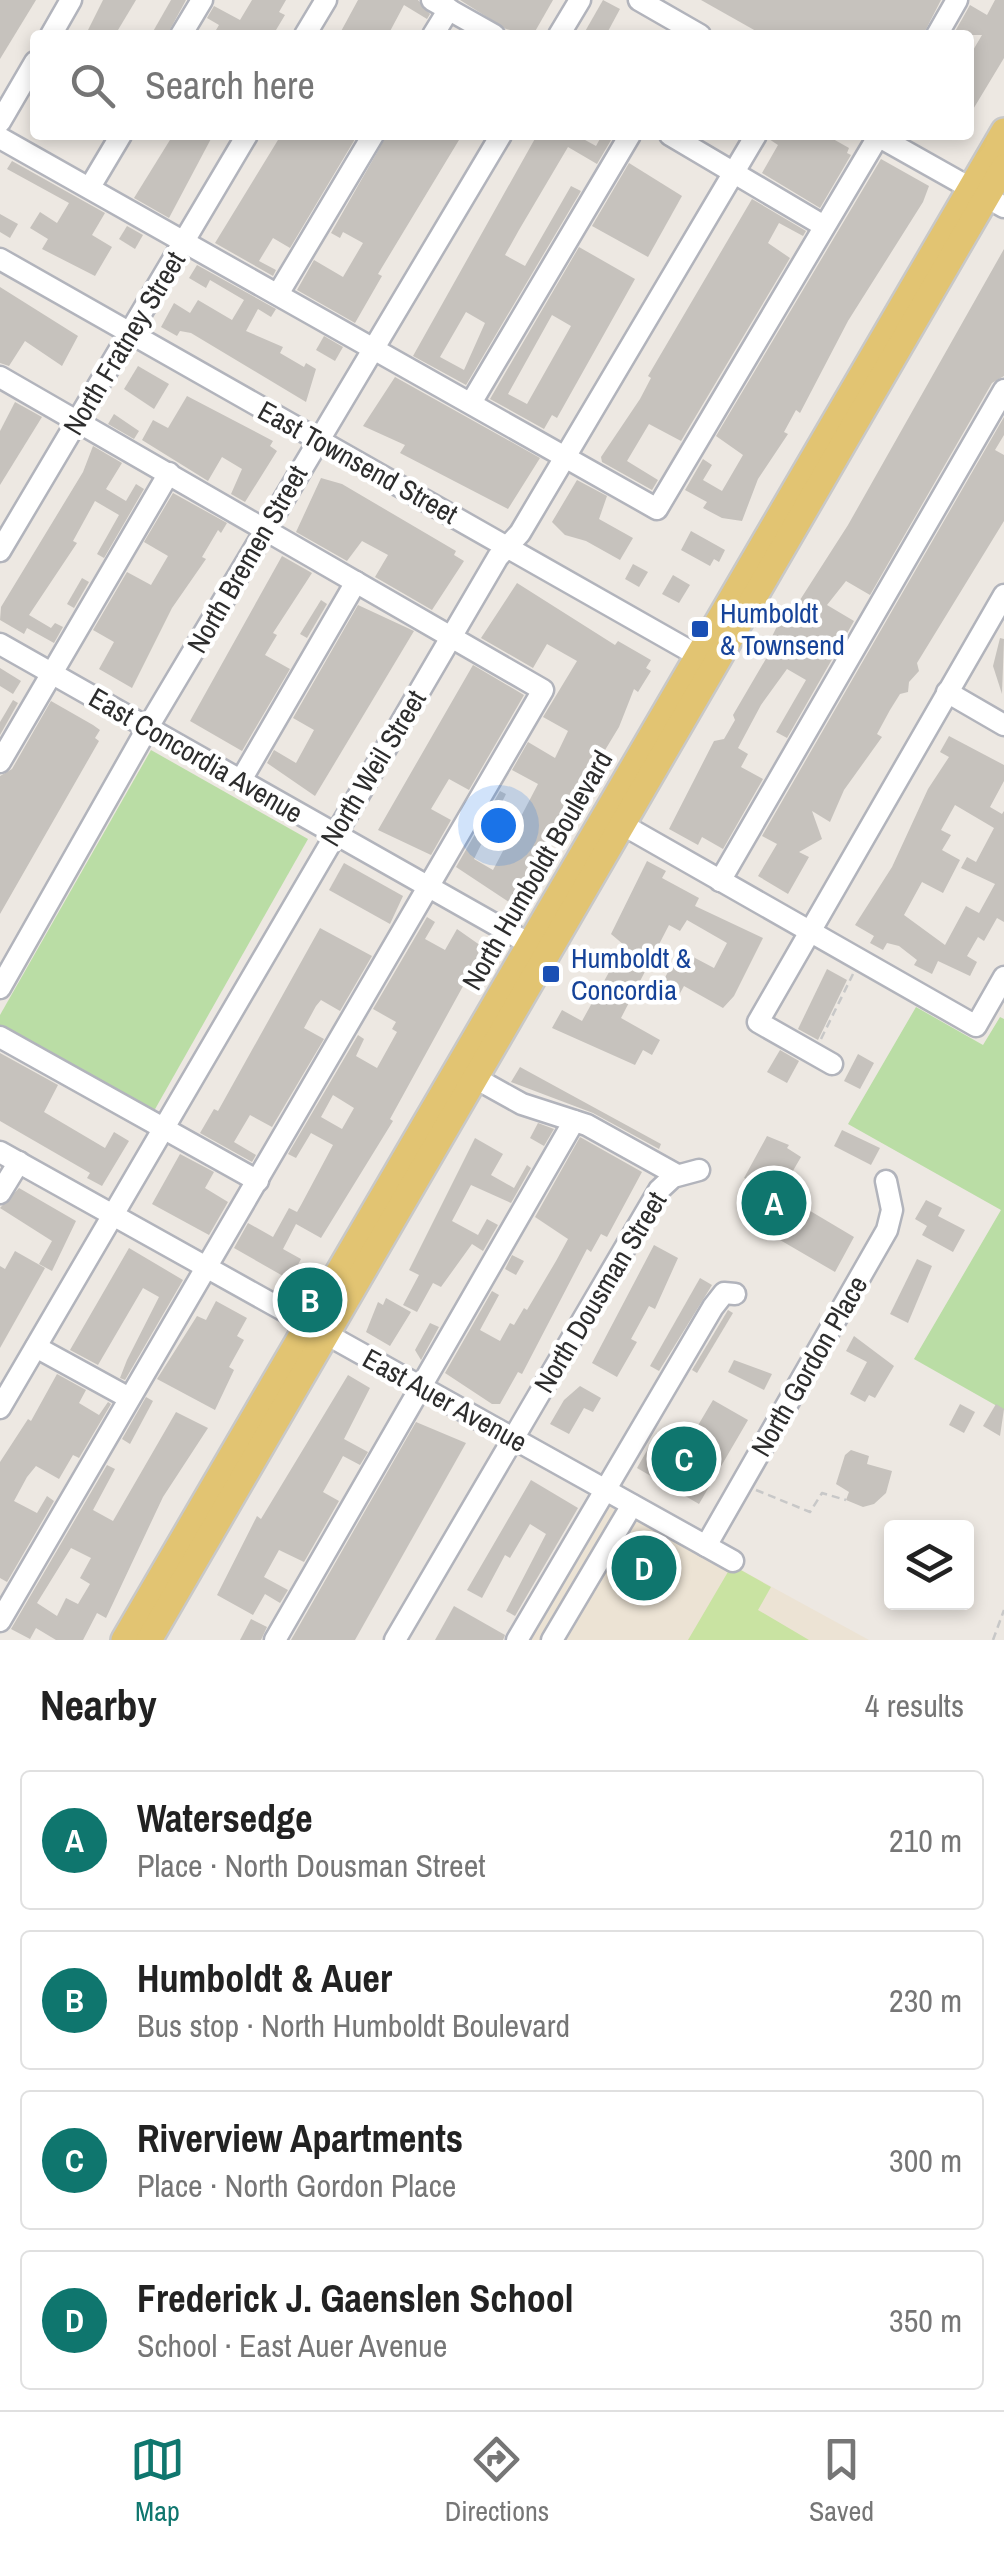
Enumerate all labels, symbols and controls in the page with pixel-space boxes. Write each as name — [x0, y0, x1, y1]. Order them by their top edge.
search box — [30, 30, 974, 140]
icon: search — [65, 58, 120, 113]
text: Search here — [145, 60, 315, 111]
street label: North Fratney Street — [54, 244, 194, 442]
street label: East Townsend Street — [251, 391, 465, 533]
street label: North Bremen Street — [178, 458, 316, 660]
place label: Humboldt & Townsend — [720, 594, 845, 664]
marker: Humboldt & Townsend — [689, 618, 711, 640]
street label: East Concordia Avenue — [82, 678, 310, 832]
street label: North Weil Street — [311, 683, 435, 853]
street label: North Humboldt Boulevard — [453, 743, 621, 997]
your location — [473, 800, 524, 851]
place label: Humboldt & Concordia — [571, 939, 692, 1009]
marker: Humboldt & Concordia — [540, 963, 562, 985]
pin: A — [742, 1166, 806, 1240]
street label: North Dousman Street — [525, 1184, 675, 1400]
pin: B — [278, 1262, 342, 1338]
street label: North Gordon Place — [742, 1269, 876, 1463]
street label: East Auer Avenue — [356, 1339, 534, 1461]
pin: C — [652, 1422, 716, 1496]
map controls — [884, 1520, 974, 1610]
button: layers — [884, 1520, 974, 1610]
pin: D — [612, 1530, 676, 1606]
text: Nearby — [40, 1677, 157, 1733]
text: 4 results — [865, 1684, 964, 1727]
text: Watersedge — [137, 1793, 313, 1844]
text: A — [65, 1819, 84, 1862]
text: 210 m — [889, 1819, 962, 1862]
text: Place · North Dousman Street — [137, 1844, 486, 1887]
text: Humboldt & Auer — [137, 1953, 392, 2004]
text: B — [65, 1979, 84, 2022]
text: 230 m — [889, 1979, 962, 2022]
text: Bus stop · North Humboldt Boulevard — [137, 2004, 570, 2047]
text: Riverview Apartments — [137, 2113, 463, 2164]
text: C — [65, 2139, 84, 2182]
text: 300 m — [889, 2139, 962, 2182]
text: Place · North Gordon Place — [137, 2164, 456, 2207]
text: Frederick J. Gaenslen School — [137, 2273, 573, 2324]
text: D — [65, 2299, 84, 2342]
text: 350 m — [889, 2299, 962, 2342]
text: School · East Auer Avenue — [137, 2324, 447, 2367]
tab: Map — [130, 2432, 185, 2530]
tab: Directions — [445, 2432, 549, 2530]
tab: Saved — [809, 2432, 874, 2530]

